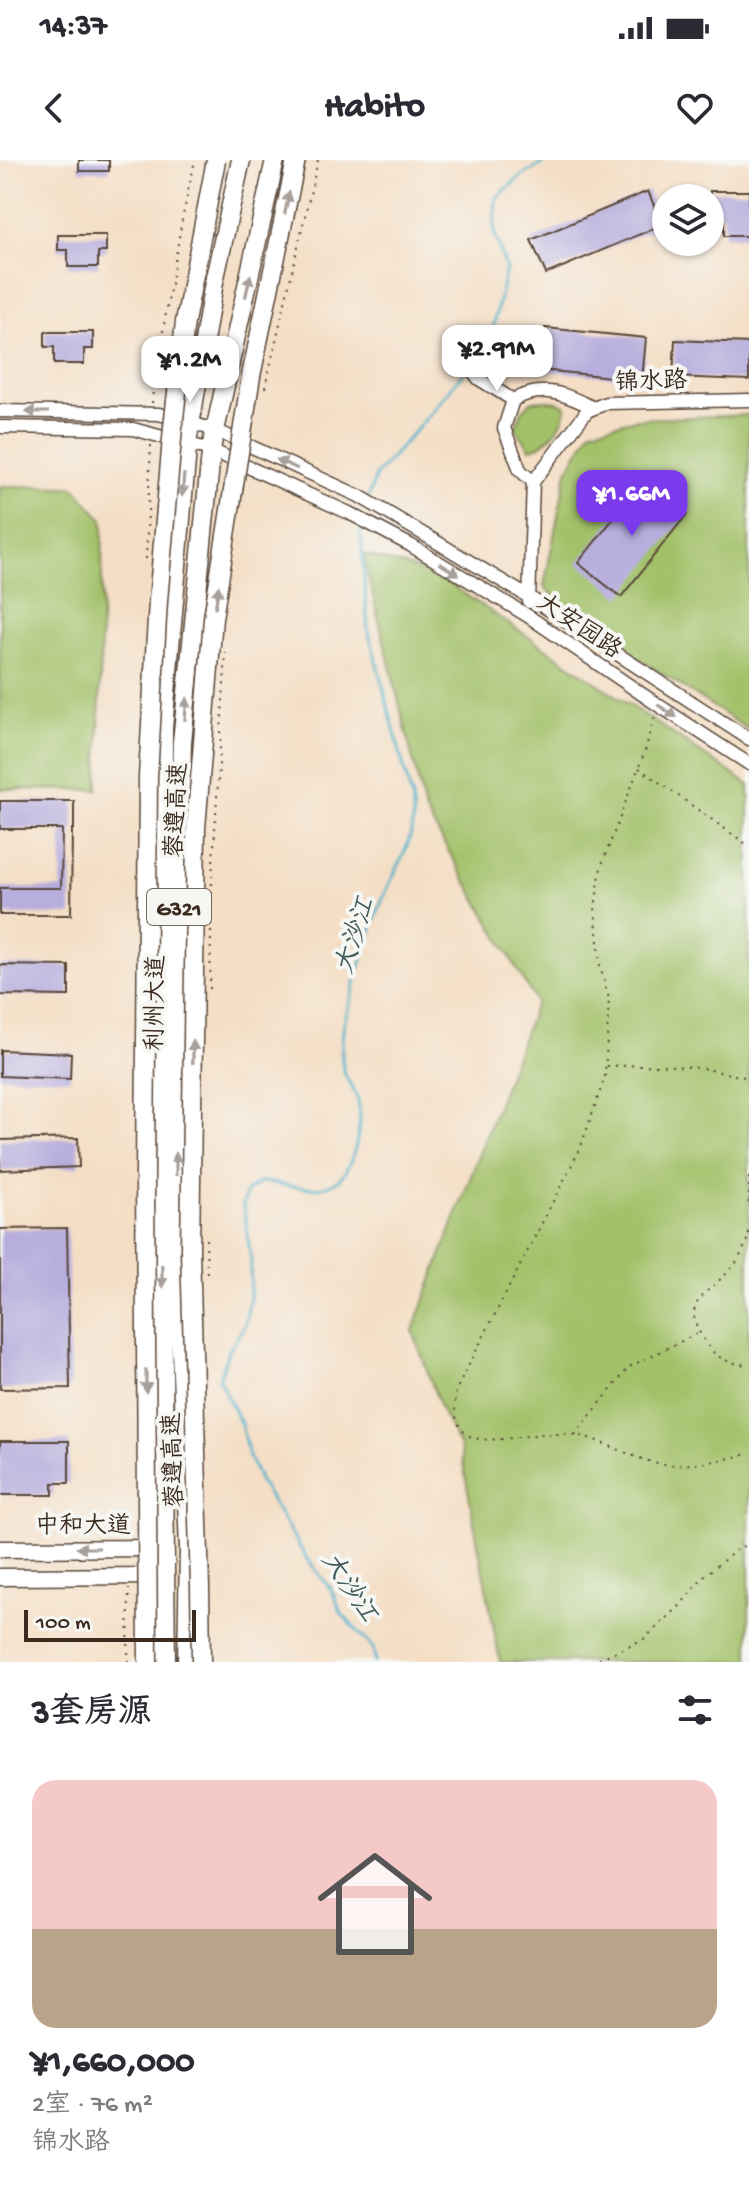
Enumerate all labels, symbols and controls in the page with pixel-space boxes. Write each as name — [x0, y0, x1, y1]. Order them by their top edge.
text: 14:37 — [40, 11, 107, 46]
icon: back — [32, 86, 76, 130]
icon: heart — [673, 86, 717, 130]
text: Habito — [324, 87, 425, 130]
map controls — [652, 184, 724, 256]
button: layers — [652, 184, 724, 256]
one-way arrow — [281, 191, 294, 216]
one-way arrow — [242, 273, 255, 298]
pin: ¥2.91M — [432, 325, 562, 393]
text: ¥2.91M — [460, 335, 534, 366]
pin: ¥1.2M — [134, 336, 246, 404]
text: ¥1.2M — [159, 346, 221, 377]
street label: 锦水路 — [615, 366, 688, 399]
one-way arrow — [24, 405, 49, 418]
one-way arrow — [276, 457, 299, 470]
pin: ¥1.66M — [567, 470, 697, 538]
one-way arrow — [176, 473, 189, 498]
text: ¥1.66M — [594, 480, 670, 511]
one-way arrow — [438, 562, 460, 576]
one-way arrow — [211, 584, 223, 609]
street label: 大安园路 — [530, 587, 627, 667]
one-way arrow — [179, 696, 192, 721]
one-way arrow — [656, 703, 678, 718]
street label: 蓉遵高速 — [161, 761, 195, 859]
road number: G321 — [147, 889, 211, 925]
water label: 大沙江 — [329, 893, 384, 978]
street label: 利州大道 — [141, 955, 173, 1051]
one-way arrow — [187, 1039, 199, 1064]
one-way arrow — [170, 1151, 182, 1176]
one-way arrow — [156, 1264, 168, 1289]
one-way arrow — [140, 1369, 152, 1394]
street label: 蓉遵高速 — [158, 1411, 192, 1508]
street label: 中和大道 — [35, 1512, 131, 1542]
one-way arrow — [75, 1542, 100, 1554]
water label: 大沙江 — [313, 1546, 384, 1630]
scale bar — [24, 1606, 196, 1642]
text: 100 m — [36, 1611, 91, 1637]
icon: filters — [673, 1688, 717, 1732]
text: 3套房源 — [32, 1695, 152, 1735]
icon: home — [303, 1832, 447, 1976]
text: ¥1,660,000 — [32, 2044, 195, 2084]
text: 2室 · 76 m² — [32, 2091, 153, 2122]
text: 锦水路 — [32, 2129, 110, 2160]

